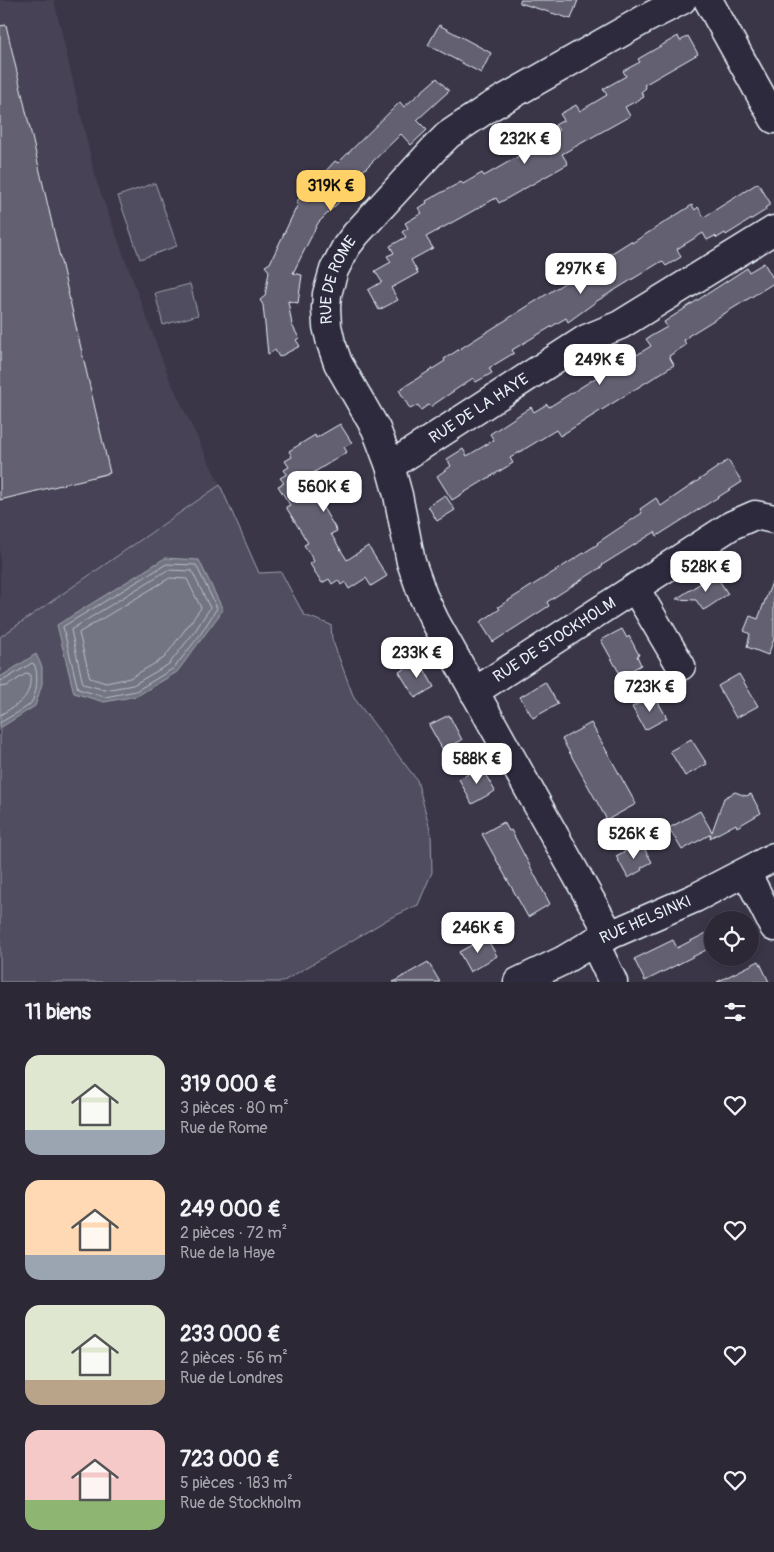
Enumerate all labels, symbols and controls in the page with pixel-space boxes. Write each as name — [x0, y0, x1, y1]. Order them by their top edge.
pin: 232K € — [484, 122, 566, 165]
text: 232K € — [500, 129, 550, 149]
pin: 319K € — [290, 170, 372, 212]
text: 319K € — [307, 176, 355, 196]
street label: RUE DE ROME — [316, 232, 361, 325]
pin: 297K € — [540, 252, 622, 295]
text: 297K € — [556, 259, 606, 279]
pin: 249K € — [559, 344, 641, 386]
text: 249K € — [575, 350, 625, 370]
street label: RUE DE LA HAYE — [425, 369, 532, 448]
pin: 560K € — [283, 470, 365, 513]
text: 560K € — [298, 477, 350, 497]
pin: 528K € — [665, 550, 747, 593]
text: 528K € — [681, 557, 731, 577]
street label: RUE DE STOCKHOLM — [489, 593, 620, 687]
pin: 233K € — [376, 636, 458, 679]
text: 233K € — [392, 643, 442, 663]
pin: 723K € — [609, 670, 691, 713]
text: 723K € — [625, 677, 675, 697]
pin: 588K € — [436, 742, 518, 785]
text: 588K € — [453, 749, 501, 769]
pin: 526K € — [593, 818, 675, 860]
text: 526K € — [609, 824, 659, 844]
street label: RUE HELSINKI — [596, 891, 694, 948]
map controls — [704, 911, 759, 966]
button: locate — [704, 911, 759, 966]
pin: 246K € — [437, 912, 519, 954]
text: 246K € — [452, 918, 504, 938]
icon: filters — [721, 998, 749, 1026]
text: 11 biens — [25, 999, 91, 1026]
text: 319 000 € — [180, 1071, 277, 1098]
icon: home — [65, 1075, 125, 1135]
icon: heart — [721, 1091, 749, 1119]
text: 3 pièces · 80 m² — [180, 1098, 289, 1118]
text: Rue de Rome — [180, 1118, 268, 1138]
text: 249 000 € — [180, 1196, 281, 1223]
icon: home — [65, 1200, 125, 1260]
icon: heart — [721, 1216, 749, 1244]
text: 2 pièces · 72 m² — [180, 1223, 287, 1243]
text: Rue de la Haye — [180, 1243, 275, 1263]
text: 233 000 € — [180, 1321, 281, 1348]
icon: home — [65, 1325, 125, 1385]
icon: heart — [721, 1341, 749, 1369]
text: 2 pièces · 56 m² — [180, 1348, 288, 1368]
text: Rue de Londres — [180, 1368, 283, 1388]
text: 723 000 € — [180, 1446, 280, 1473]
icon: home — [65, 1450, 125, 1510]
icon: heart — [721, 1466, 749, 1494]
text: 5 pièces · 183 m² — [180, 1473, 293, 1493]
text: Rue de Stockholm — [180, 1493, 301, 1513]

